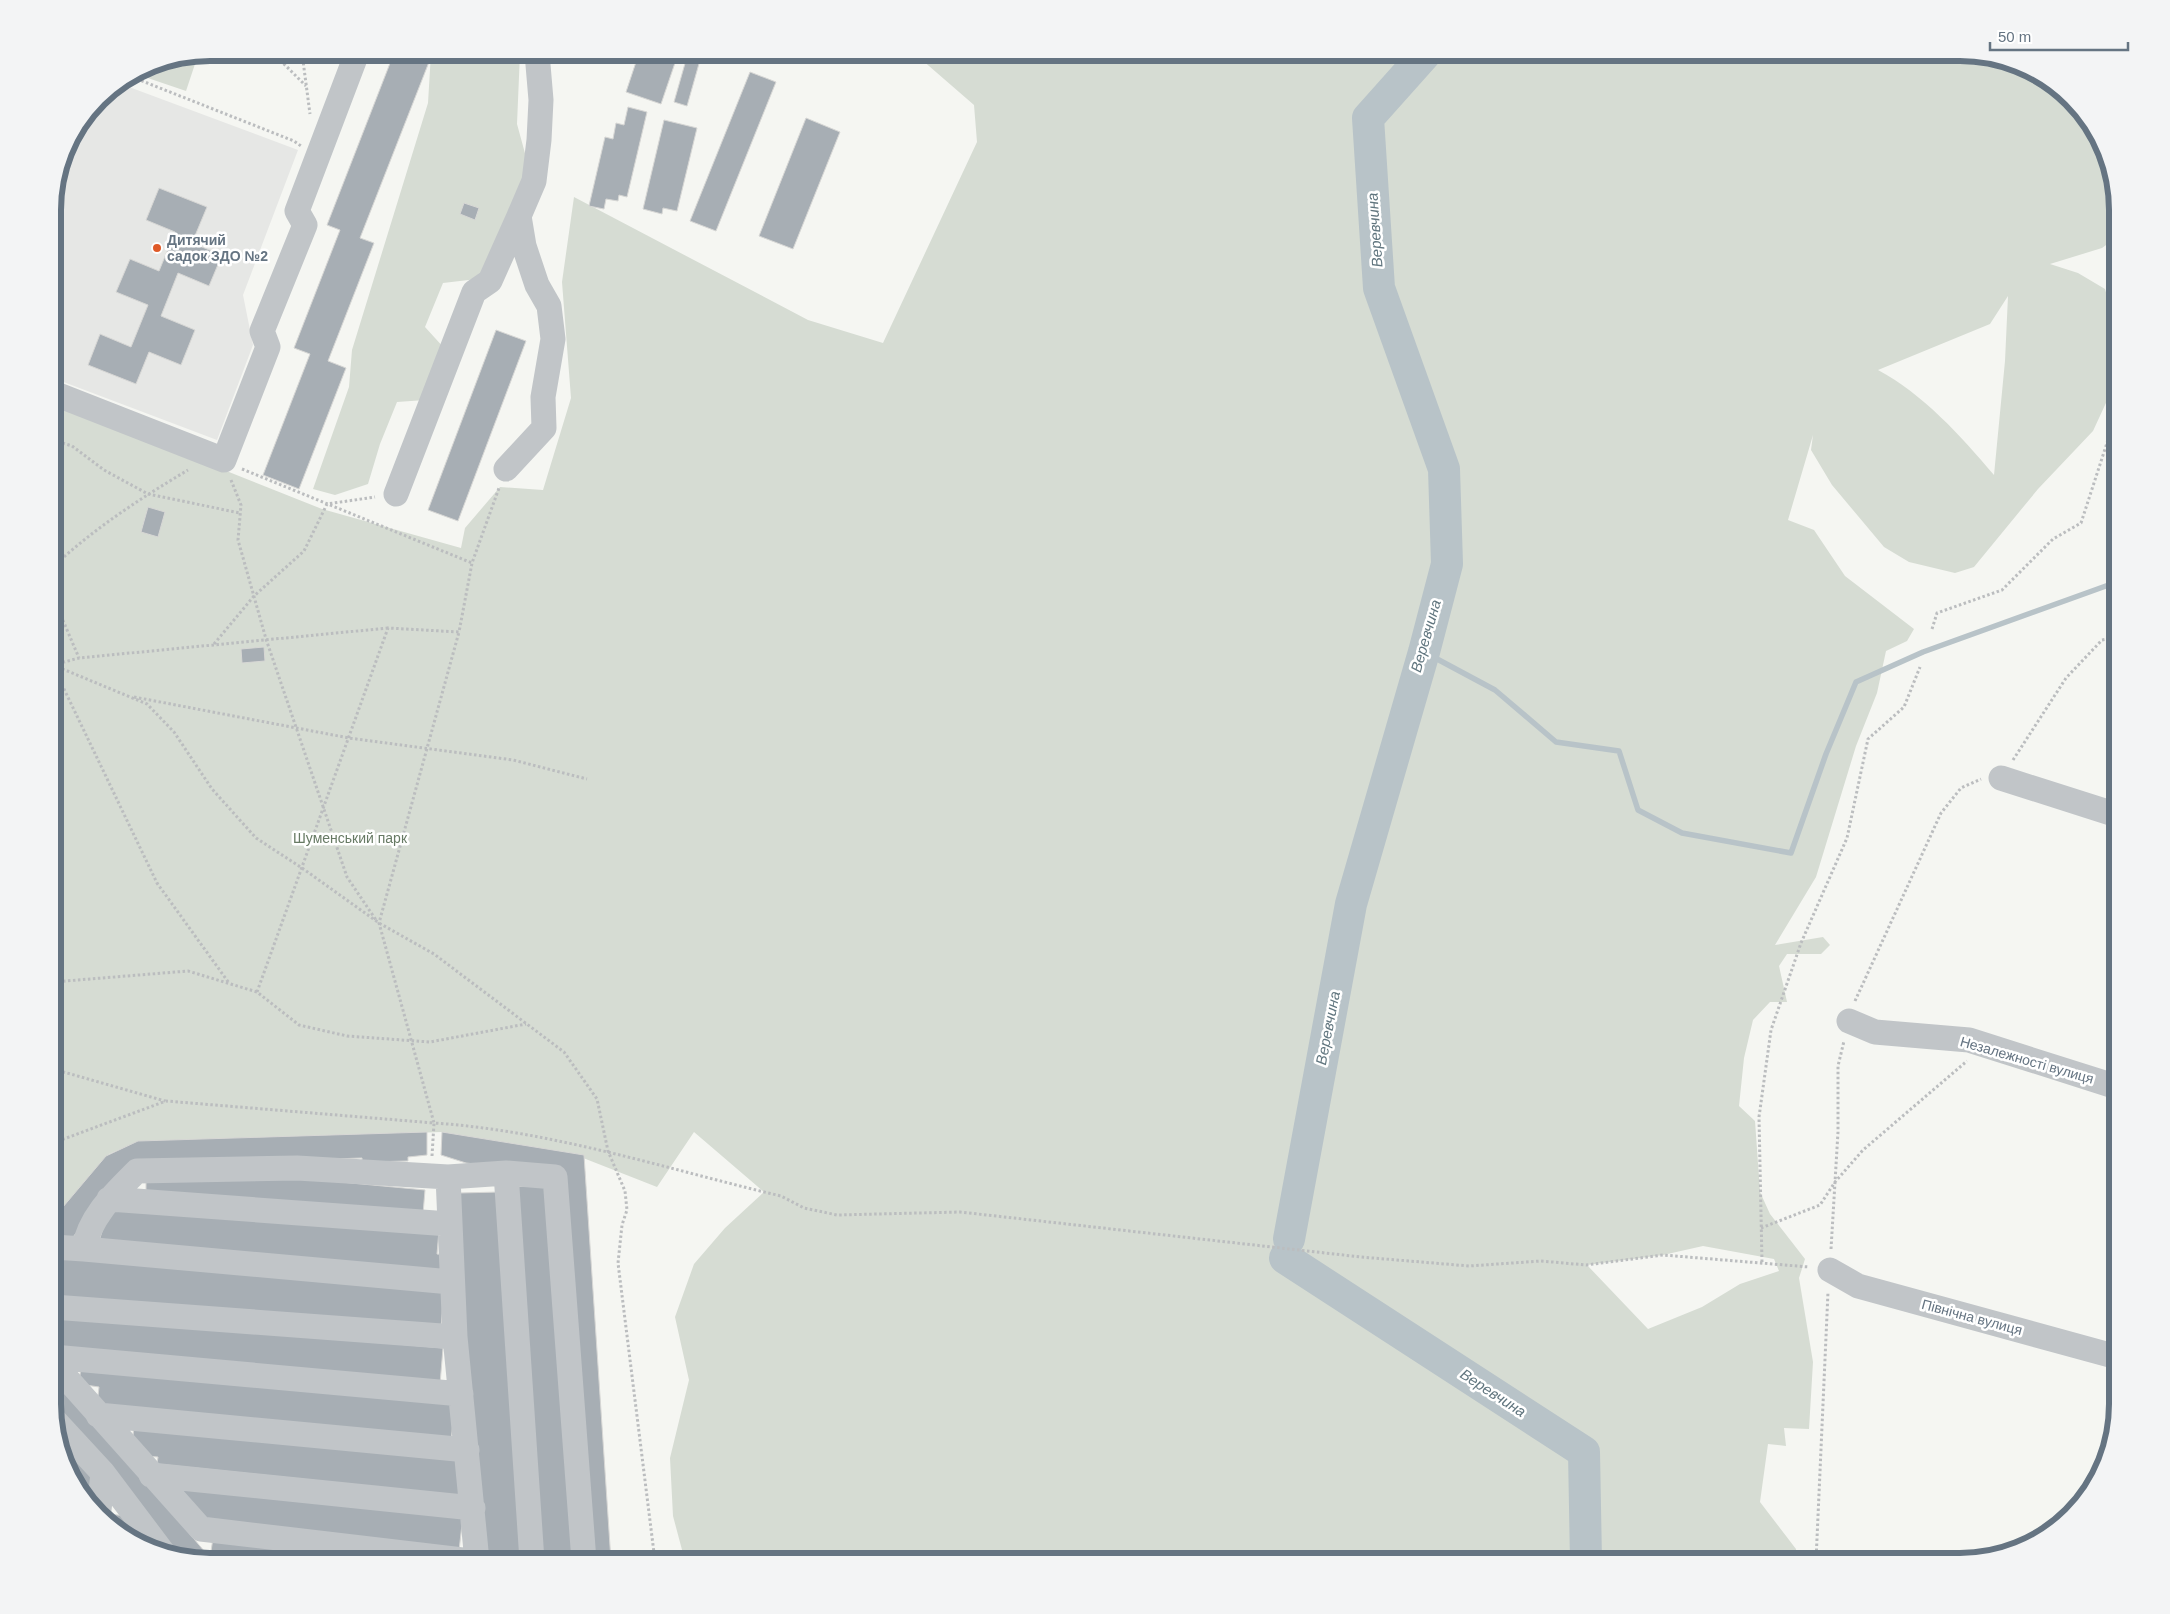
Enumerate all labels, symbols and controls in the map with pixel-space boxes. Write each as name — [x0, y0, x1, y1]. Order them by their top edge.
scale bar — [1990, 20, 2128, 52]
text: 50 m — [1998, 28, 2031, 45]
water label: Веревчина — [1363, 192, 1386, 268]
place label: Дитячий садок ЗДО №2 — [167, 232, 268, 264]
marker: Дитячий садок ЗДО №2 — [151, 242, 163, 254]
water label: Веревчина — [1407, 598, 1444, 674]
park label: Шуменський парк — [293, 830, 408, 846]
water label: Веревчина — [1312, 990, 1343, 1066]
street label: Незалежності вулиця — [1958, 1033, 2096, 1087]
street label: Північна вулиця — [1920, 1296, 2024, 1338]
water label: Веревчина — [1457, 1365, 1529, 1420]

